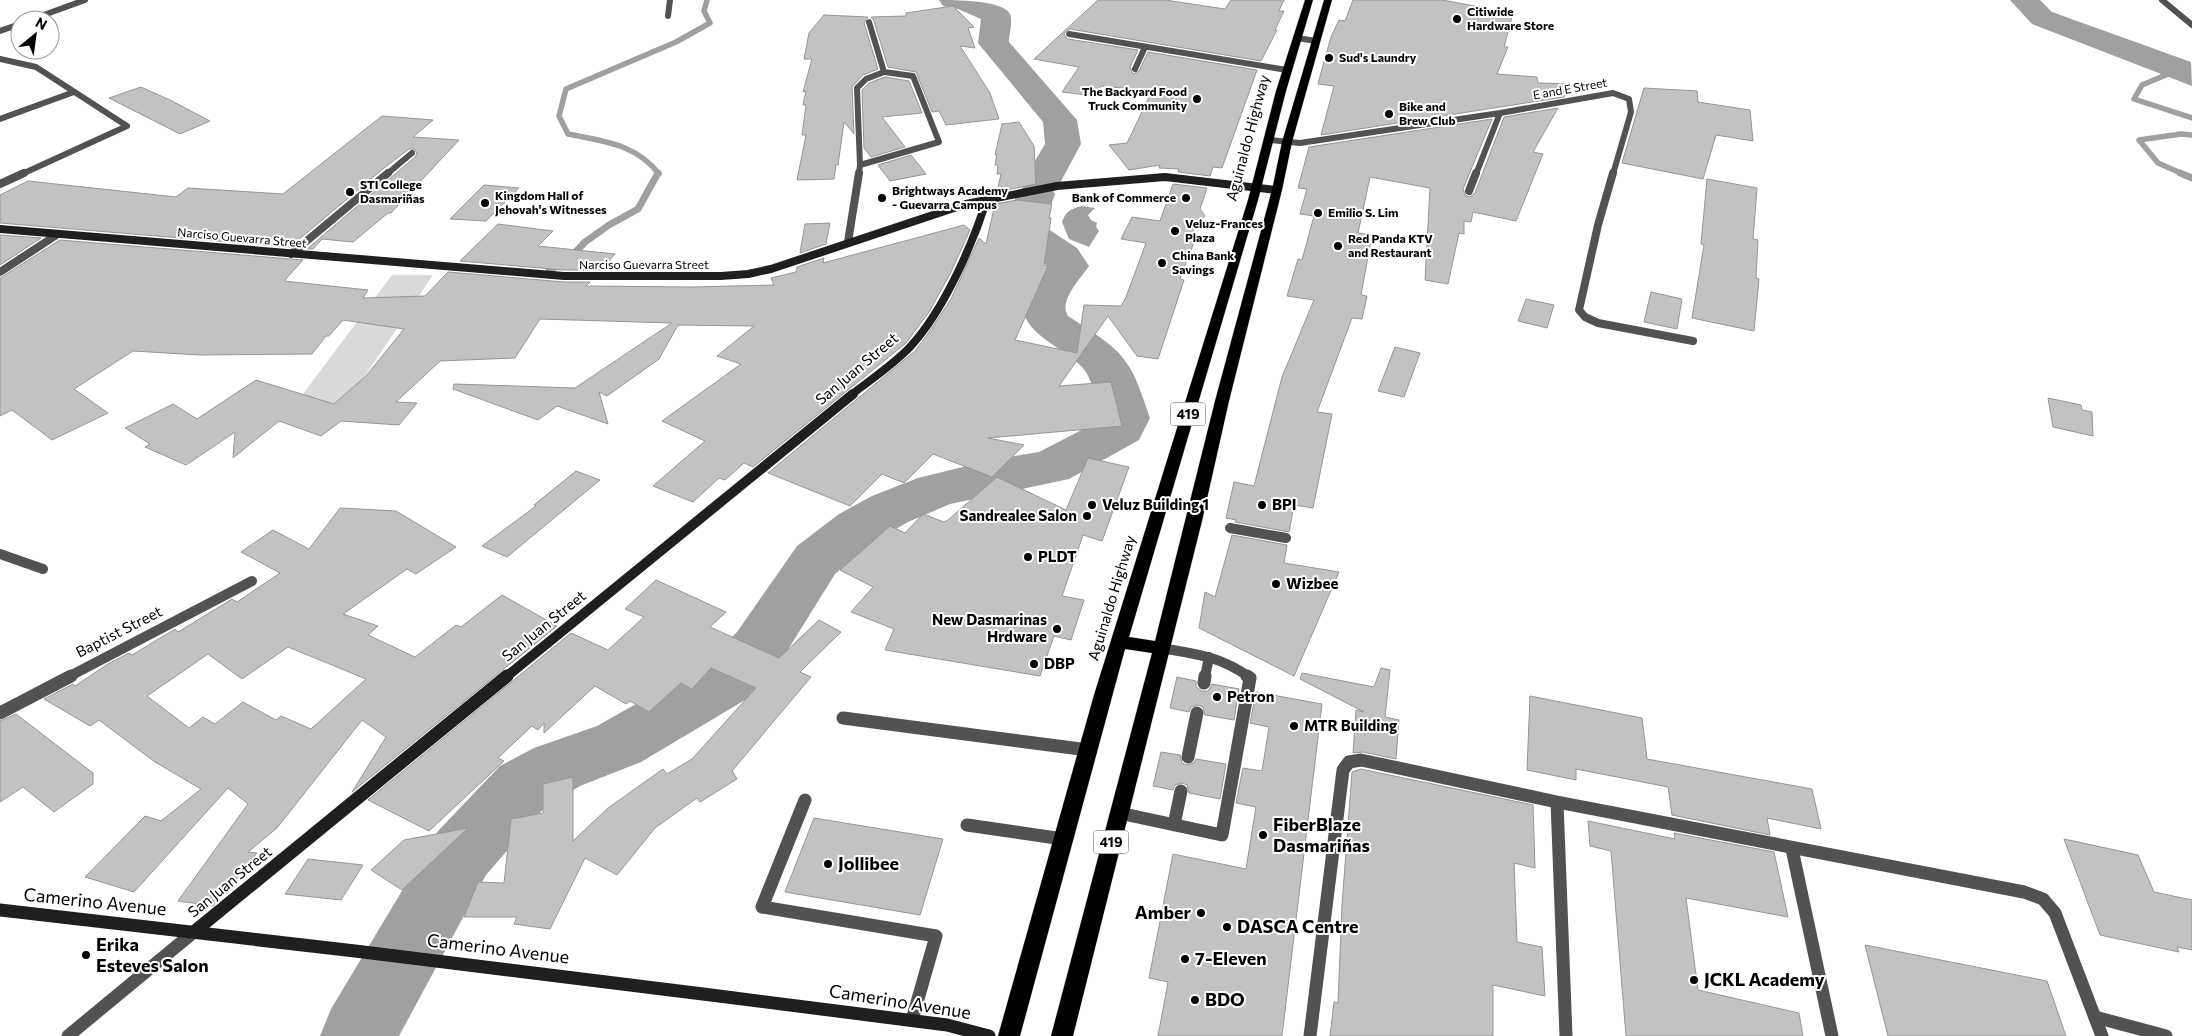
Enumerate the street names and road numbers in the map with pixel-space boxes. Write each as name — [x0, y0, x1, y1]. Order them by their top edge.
street label: Aguinaldo Highway — [1222, 72, 1273, 203]
street label: E and E Street — [1532, 75, 1608, 101]
street label: Narciso Guevarra Street — [177, 224, 307, 250]
street label: Narciso Guevarra Street — [579, 257, 709, 271]
street label: San Juan Street — [811, 328, 901, 408]
road number: 419 — [1170, 402, 1206, 426]
street label: Aguinaldo Highway — [1083, 533, 1139, 663]
street label: San Juan Street — [498, 586, 589, 664]
street label: Baptist Street — [72, 602, 165, 661]
road number: 419 — [1094, 830, 1128, 854]
street label: San Juan Street — [184, 842, 275, 920]
street label: Camerino Avenue — [23, 883, 168, 919]
street label: Camerino Avenue — [426, 928, 571, 968]
street label: Camerino Avenue — [828, 979, 973, 1023]

